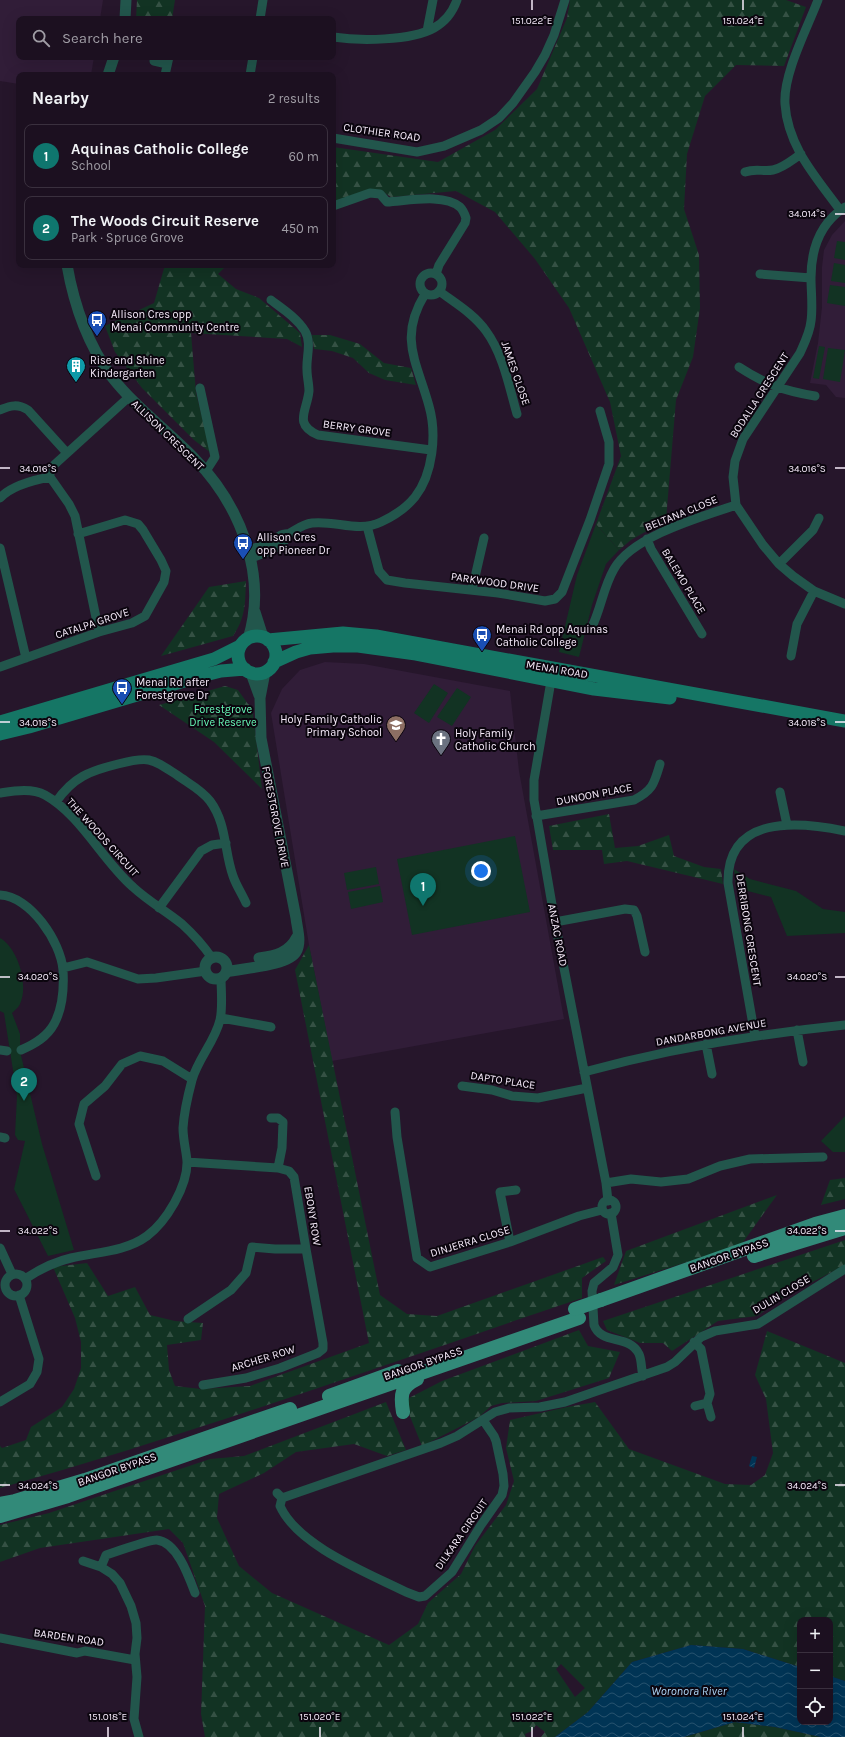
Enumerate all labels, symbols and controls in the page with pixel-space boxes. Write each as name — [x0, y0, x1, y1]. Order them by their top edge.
text: 151.022°E — [512, 15, 552, 27]
text: 151.024°E — [723, 15, 763, 27]
search box — [16, 16, 336, 60]
icon: search — [30, 27, 52, 49]
text: Search here — [62, 29, 143, 47]
text: Nearby — [32, 88, 89, 108]
text: 2 results — [268, 91, 320, 106]
street label: CLOTHIER ROAD — [342, 121, 421, 144]
text: Aquinas Catholic College — [71, 140, 249, 158]
text: 1 — [44, 149, 48, 164]
text: 60 m — [289, 149, 319, 164]
text: School — [71, 158, 111, 173]
text: 34.014°S — [788, 208, 826, 220]
text: The Woods Circuit Reserve — [71, 212, 259, 230]
text: 2 — [42, 221, 50, 236]
text: 450 m — [281, 221, 319, 236]
text: Park · Spruce Grove — [71, 230, 184, 245]
place label: Allison Cres opp Menai Community Centre — [111, 308, 239, 334]
bus stop icon: Allison Cres opp Menai Community Centre — [86, 309, 108, 337]
street label: JAMES CLOSE — [498, 339, 533, 407]
street label: BODALLA CRESCENT — [727, 350, 792, 440]
place label: Rise and Shine Kindergarten — [90, 354, 165, 380]
building icon: Rise and Shine Kindergarten — [65, 355, 87, 383]
street label: ALLISON CRESCENT — [129, 397, 207, 474]
street label: BERRY GROVE — [322, 417, 392, 440]
text: 34.016°S — [19, 463, 57, 475]
text: 34.016°S — [788, 463, 826, 475]
street label: BELTANA CLOSE — [643, 493, 719, 534]
place label: Allison Cres opp Pioneer Dr — [257, 531, 330, 557]
bus stop icon: Allison Cres opp Pioneer Dr — [232, 532, 254, 560]
street label: BALEMO PLACE — [659, 546, 708, 616]
street label: PARKWOOD DRIVE — [450, 570, 540, 595]
street label: CATALPA GROVE — [54, 605, 131, 642]
place label: Menai Rd opp Aquinas Catholic College — [496, 623, 608, 649]
bus stop icon: Menai Rd opp Aquinas Catholic College — [471, 624, 493, 652]
street label: MENAI ROAD — [525, 658, 589, 681]
place label: Menai Rd after Forestgrove Dr — [136, 676, 209, 702]
bus stop icon: Menai Rd after Forestgrove Dr — [111, 677, 133, 705]
park label: Forestgrove Drive Reserve — [189, 703, 257, 729]
place label: Holy Family Catholic Primary School — [280, 713, 382, 739]
school or university icon: Holy Family Catholic Primary School — [385, 714, 407, 742]
text: 34.018°S — [19, 717, 57, 729]
text: 34.018°S — [788, 717, 826, 729]
place label: Holy Family Catholic Church — [455, 727, 536, 753]
church icon: Holy Family Catholic Church — [430, 728, 452, 756]
street label: FORESTGROVE DRIVE — [259, 765, 292, 869]
street label: DUNOON PLACE — [555, 781, 633, 808]
street label: THE WOODS CIRCUIT — [64, 795, 142, 880]
your location — [471, 861, 491, 881]
pin: 1 — [410, 873, 436, 906]
street label: DERRIBONG CRESCENT — [733, 873, 764, 988]
street label: ANZAC ROAD — [545, 903, 570, 967]
text: 34.020°S — [18, 971, 58, 983]
text: 34.020°S — [787, 971, 827, 983]
street label: DANDARBONG AVENUE — [655, 1016, 767, 1049]
pin: 2 — [11, 1068, 37, 1101]
street label: DAPTO PLACE — [470, 1069, 536, 1092]
street label: EBONY ROW — [301, 1185, 324, 1247]
street label: DINJERRA CLOSE — [429, 1223, 512, 1260]
text: 34.022°S — [18, 1225, 58, 1237]
text: 34.022°S — [787, 1225, 827, 1237]
street label: BANGOR BYPASS — [688, 1236, 770, 1275]
street label: DULIN CLOSE — [750, 1272, 812, 1317]
street label: ARCHER ROW — [230, 1343, 297, 1374]
street label: BANGOR BYPASS — [382, 1344, 464, 1383]
street label: BANGOR BYPASS — [76, 1450, 158, 1489]
text: 34.024°S — [18, 1480, 58, 1492]
text: 34.024°S — [787, 1480, 827, 1492]
street label: DILKARA CIRCUIT — [432, 1496, 491, 1572]
map controls — [797, 1617, 833, 1725]
button: + — [797, 1617, 833, 1653]
street label: BARDEN ROAD — [33, 1626, 105, 1649]
button: − — [797, 1653, 833, 1689]
water label: Woronora River — [651, 1684, 728, 1698]
button: locate — [797, 1689, 833, 1725]
text: 151.018°E — [89, 1711, 127, 1723]
text: 151.020°E — [300, 1711, 340, 1723]
text: 151.022°E — [512, 1711, 552, 1723]
text: 151.024°E — [723, 1711, 763, 1723]

